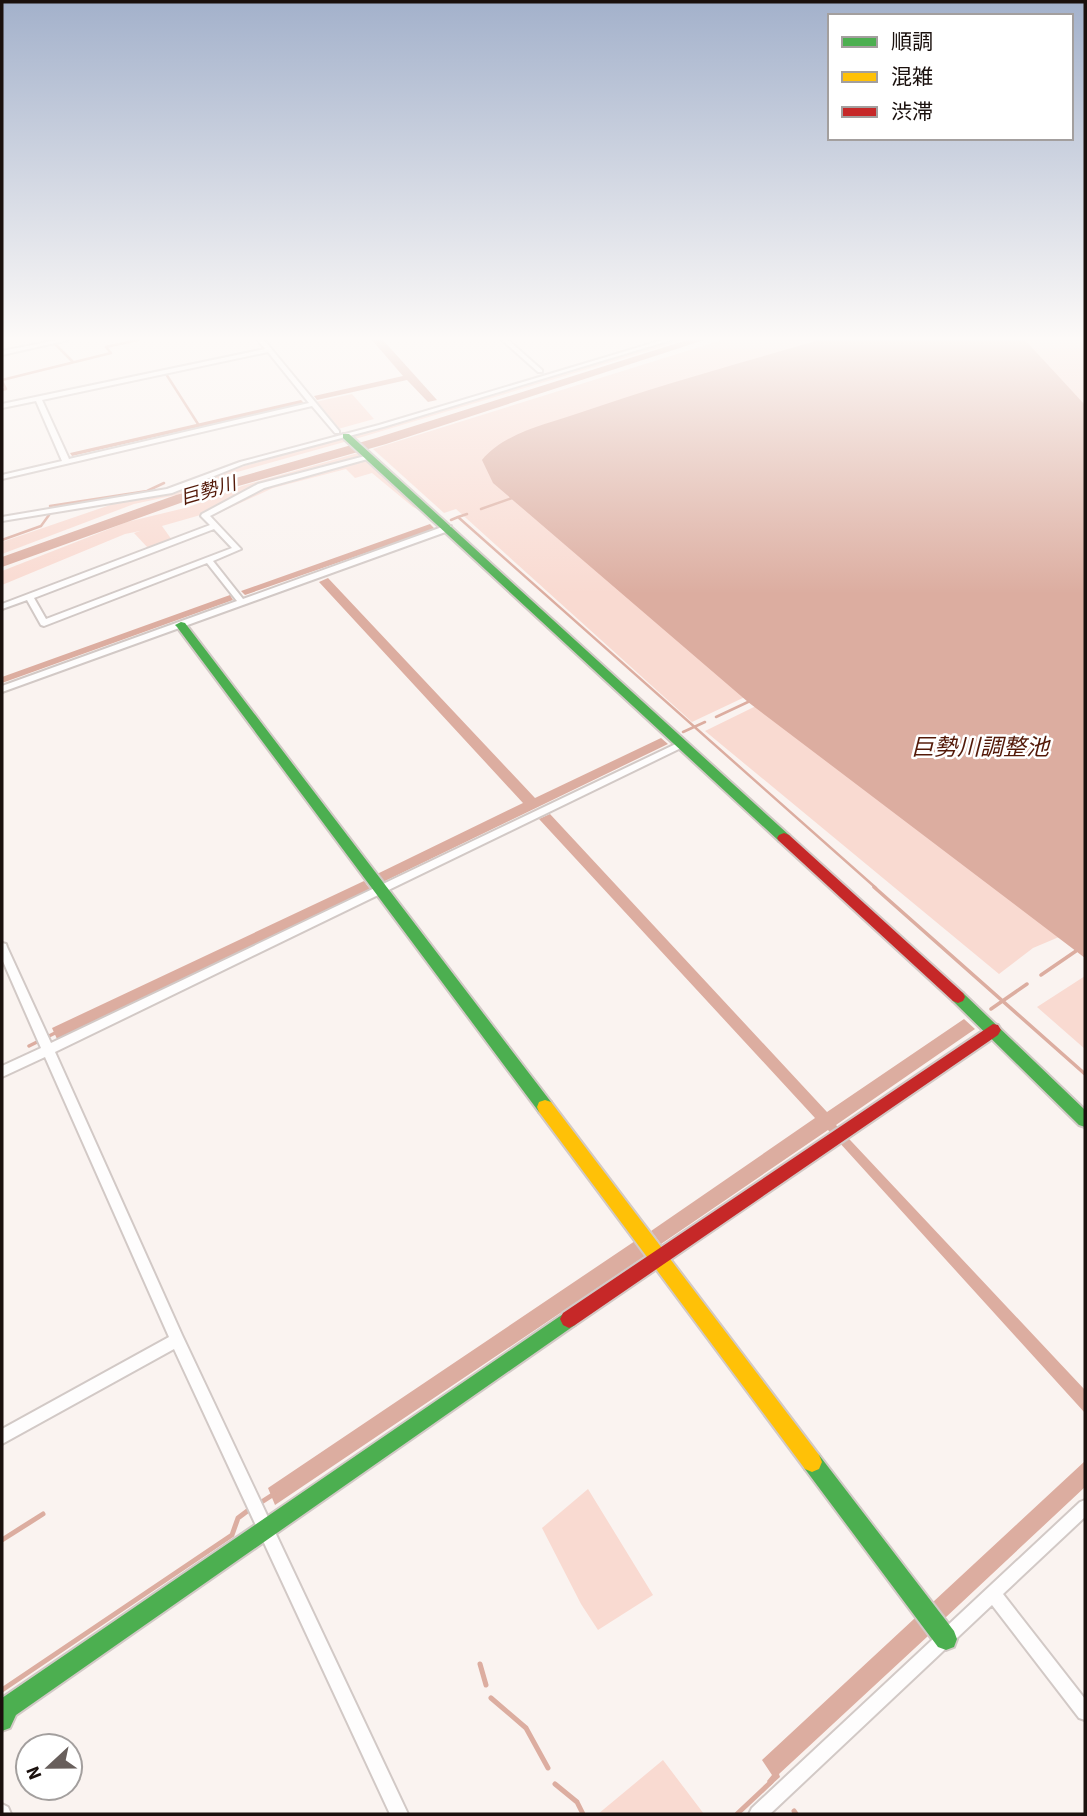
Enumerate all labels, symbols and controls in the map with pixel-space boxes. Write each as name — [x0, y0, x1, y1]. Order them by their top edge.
legend — [828, 14, 1073, 140]
text: 順調 — [891, 27, 933, 57]
text: 混雑 — [891, 62, 933, 92]
text: 渋滞 — [891, 97, 933, 127]
water label: 巨勢川 — [177, 470, 241, 512]
water label: 巨勢川調整池 — [911, 731, 1051, 764]
north arrow — [14, 1732, 84, 1802]
text: N — [20, 1762, 50, 1784]

